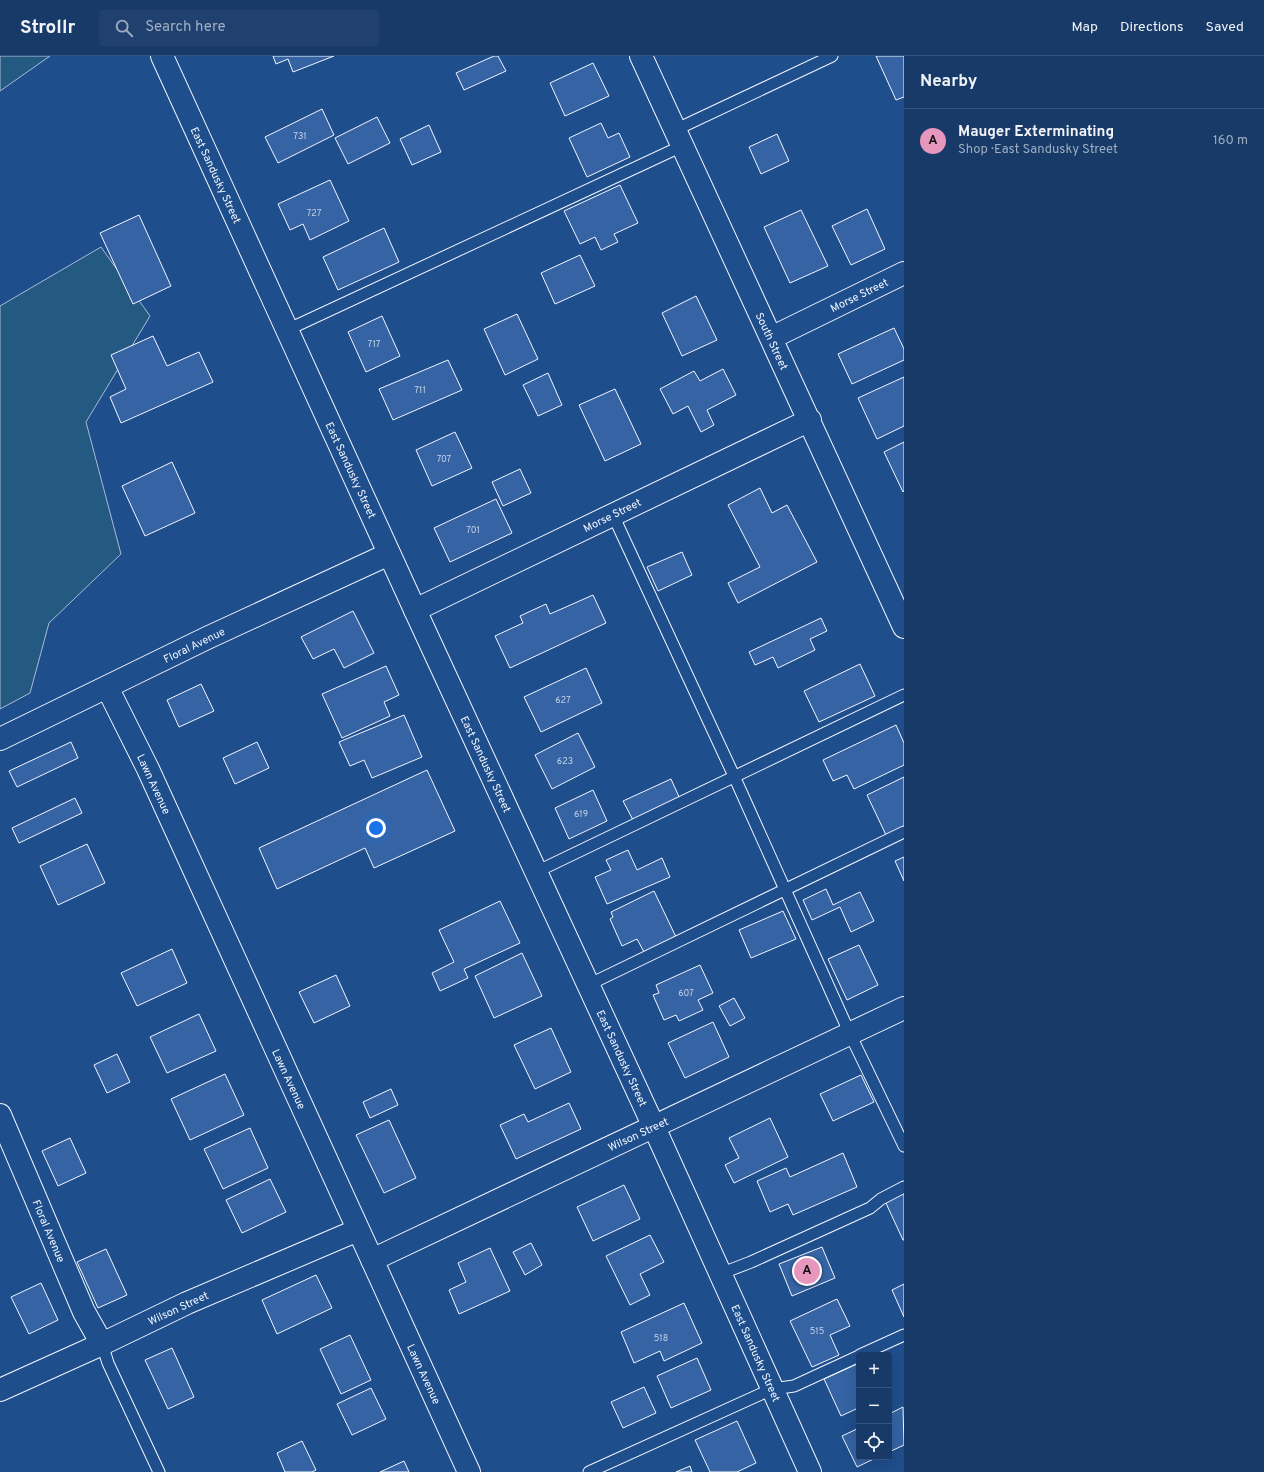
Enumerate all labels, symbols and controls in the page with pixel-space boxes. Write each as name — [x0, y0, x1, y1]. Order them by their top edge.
search box — [99, 10, 379, 46]
text: Strollr — [20, 16, 75, 40]
icon: search — [113, 17, 135, 39]
text: Search here — [145, 18, 225, 37]
text: Map — [1072, 19, 1098, 36]
text: Directions — [1120, 19, 1184, 36]
text: Saved — [1206, 19, 1244, 36]
text: Nearby — [920, 71, 977, 93]
text: Mauger Exterminating — [958, 123, 1114, 142]
street label: East Sandusky Street — [187, 125, 244, 226]
house number: 731 — [293, 131, 307, 142]
text: A — [928, 133, 938, 149]
text: 160 m — [1213, 133, 1248, 149]
text: Shop · East Sandusky Street — [958, 142, 1118, 158]
house number: 727 — [307, 208, 322, 219]
street label: Morse Street — [828, 276, 891, 316]
street label: South Street — [752, 310, 790, 372]
house number: 717 — [368, 339, 381, 350]
house number: 711 — [414, 385, 426, 396]
street label: East Sandusky Street — [322, 420, 379, 521]
house number: 707 — [437, 454, 452, 465]
street label: Morse Street — [581, 496, 644, 536]
house number: 701 — [466, 525, 480, 536]
street label: Floral Avenue — [161, 625, 228, 667]
house number: 627 — [555, 695, 571, 706]
street label: East Sandusky Street — [457, 714, 514, 815]
street label: Lawn Avenue — [133, 752, 173, 817]
house number: 623 — [557, 756, 573, 767]
house number: 619 — [574, 809, 588, 820]
your location — [366, 818, 386, 838]
house number: 607 — [678, 988, 694, 999]
street label: East Sandusky Street — [593, 1008, 650, 1109]
street label: Lawn Avenue — [268, 1047, 308, 1112]
street label: Wilson Street — [606, 1115, 671, 1155]
street label: Floral Avenue — [29, 1198, 68, 1265]
pin: A — [794, 1256, 820, 1286]
street label: Wilson Street — [146, 1289, 211, 1329]
street label: East Sandusky Street — [727, 1303, 783, 1404]
house number: 515 — [810, 1326, 824, 1337]
house number: 518 — [654, 1333, 668, 1344]
street label: Lawn Avenue — [403, 1342, 443, 1407]
map controls — [856, 1352, 892, 1460]
button: + — [856, 1352, 892, 1388]
button: − — [856, 1388, 892, 1424]
button: locate — [856, 1424, 892, 1460]

